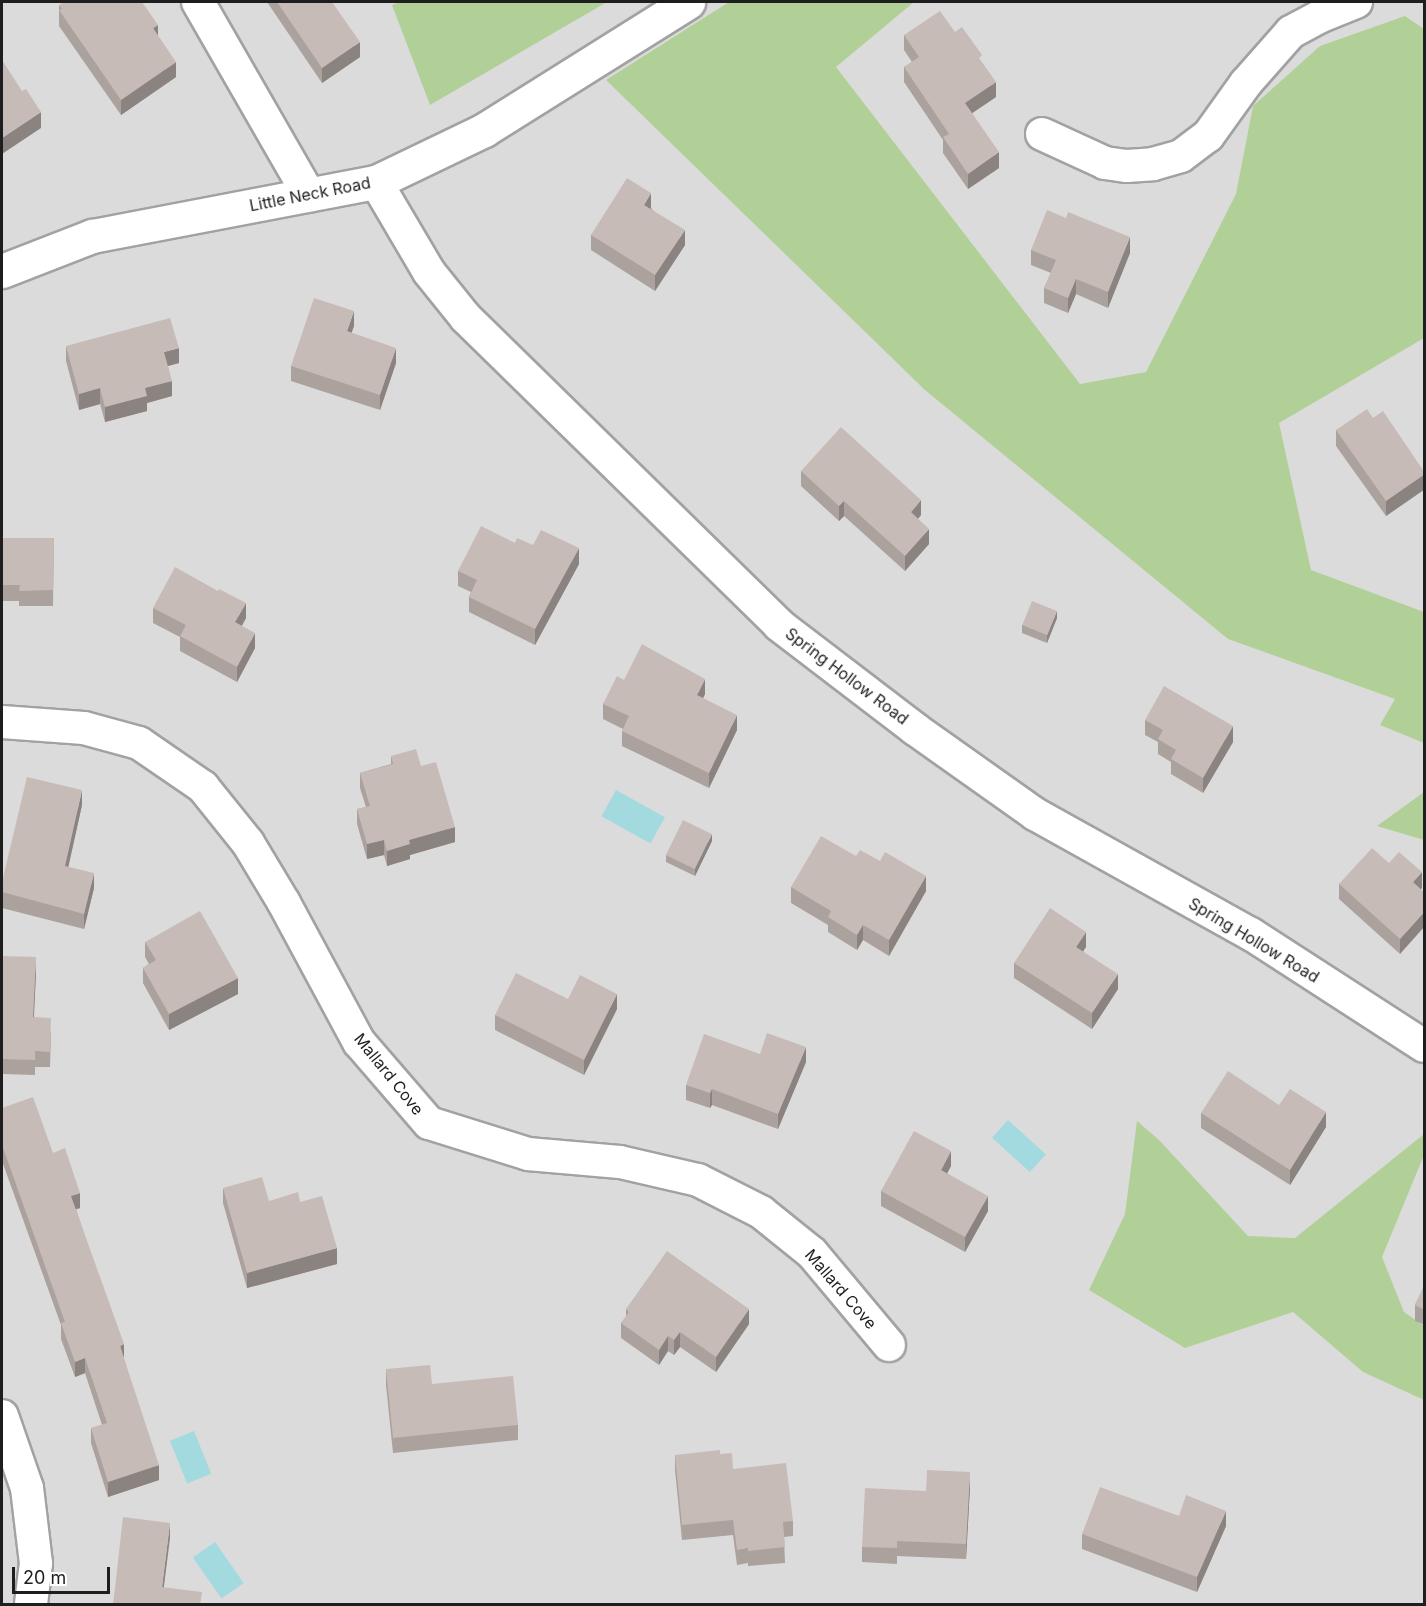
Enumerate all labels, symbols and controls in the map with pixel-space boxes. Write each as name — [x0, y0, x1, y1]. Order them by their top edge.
street label: Little Neck Road — [248, 173, 372, 215]
street label: Spring Hollow Road — [782, 624, 912, 728]
street label: Spring Hollow Road — [1185, 893, 1323, 987]
street label: Mallard Cove — [350, 1029, 428, 1119]
street label: Mallard Cove — [801, 1245, 881, 1333]
scale bar — [15, 1555, 112, 1593]
text: 20 m — [23, 1567, 66, 1588]

